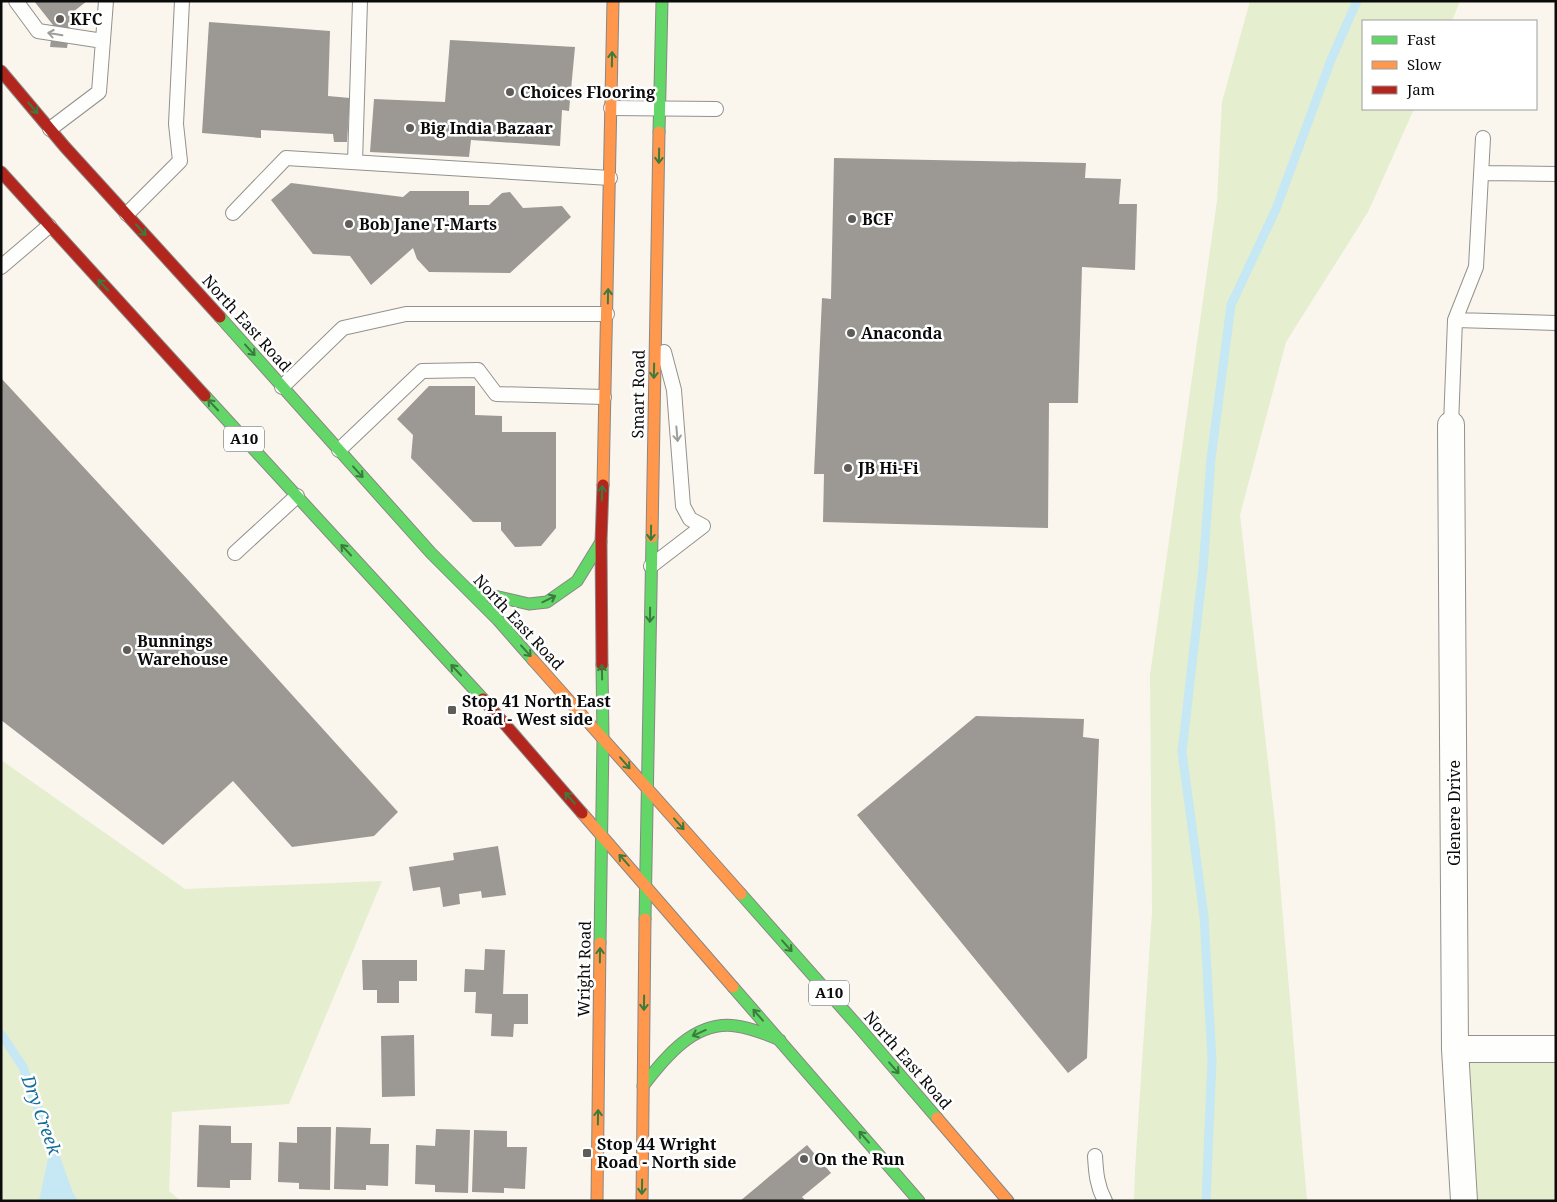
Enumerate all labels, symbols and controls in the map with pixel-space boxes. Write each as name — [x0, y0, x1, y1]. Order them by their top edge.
place label: KFC — [70, 8, 103, 30]
marker: KFC — [54, 13, 66, 25]
legend — [1362, 20, 1537, 110]
one-way arrow — [47, 28, 63, 38]
text: Fast — [1407, 29, 1436, 49]
one-way arrow — [608, 51, 617, 67]
text: Slow — [1407, 54, 1441, 74]
text: Jam — [1406, 79, 1435, 99]
place label: Choices Flooring — [520, 81, 655, 103]
marker: Choices Flooring — [504, 86, 516, 98]
one-way arrow — [27, 102, 38, 115]
place label: Big India Bazaar — [420, 117, 553, 139]
marker: Big India Bazaar — [404, 122, 416, 134]
one-way arrow — [654, 148, 664, 164]
place label: BCF — [862, 208, 893, 230]
place label: Bob Jane T-Marts — [359, 213, 497, 235]
marker: BCF — [846, 213, 858, 225]
marker: Bob Jane T-Marts — [343, 218, 355, 230]
one-way arrow — [135, 223, 147, 236]
street label: North East Road — [198, 270, 297, 376]
one-way arrow — [97, 278, 109, 291]
one-way arrow — [603, 288, 613, 304]
place label: Anaconda — [861, 322, 943, 344]
marker: Anaconda — [845, 327, 857, 339]
one-way arrow — [244, 344, 256, 357]
street label: Smart Road — [626, 349, 650, 439]
one-way arrow — [649, 362, 659, 379]
one-way arrow — [207, 398, 218, 411]
one-way arrow — [673, 425, 682, 441]
road number: A10 — [224, 426, 264, 452]
place label: JB Hi-Fi — [857, 457, 919, 479]
marker: JB Hi-Fi — [842, 462, 854, 474]
one-way arrow — [352, 465, 364, 478]
one-way arrow — [597, 486, 607, 502]
one-way arrow — [647, 525, 656, 541]
one-way arrow — [340, 544, 352, 557]
street label: North East Road — [469, 569, 569, 675]
one-way arrow — [542, 594, 557, 604]
one-way arrow — [645, 606, 655, 623]
place label: Bunnings Warehouse — [137, 630, 228, 670]
marker: Bunnings Warehouse — [121, 644, 133, 656]
one-way arrow — [520, 645, 531, 658]
one-way arrow — [450, 663, 462, 676]
one-way arrow — [597, 665, 607, 681]
place label: Stop 41 North East Road - West side — [462, 690, 611, 730]
marker: Stop 41 North East Road - West side — [446, 704, 458, 716]
one-way arrow — [619, 757, 631, 770]
street label: Glenere Drive — [1443, 760, 1465, 866]
one-way arrow — [564, 792, 575, 805]
one-way arrow — [673, 818, 685, 831]
one-way arrow — [618, 853, 630, 866]
street label: Wright Road — [572, 920, 596, 1017]
one-way arrow — [781, 939, 793, 952]
one-way arrow — [595, 947, 605, 963]
road number: A10 — [809, 980, 849, 1006]
one-way arrow — [639, 995, 649, 1011]
street label: North East Road — [859, 1006, 957, 1114]
one-way arrow — [752, 1008, 764, 1021]
one-way arrow — [692, 1029, 707, 1039]
one-way arrow — [888, 1061, 899, 1074]
water label: Dry Creek — [16, 1071, 68, 1158]
one-way arrow — [593, 1109, 603, 1126]
one-way arrow — [859, 1131, 870, 1144]
place label: Stop 44 Wright Road - North side — [597, 1133, 736, 1173]
marker: Stop 44 Wright Road - North side — [581, 1147, 593, 1159]
place label: On the Run — [814, 1148, 905, 1170]
marker: On the Run — [798, 1153, 810, 1165]
one-way arrow — [637, 1178, 647, 1195]

